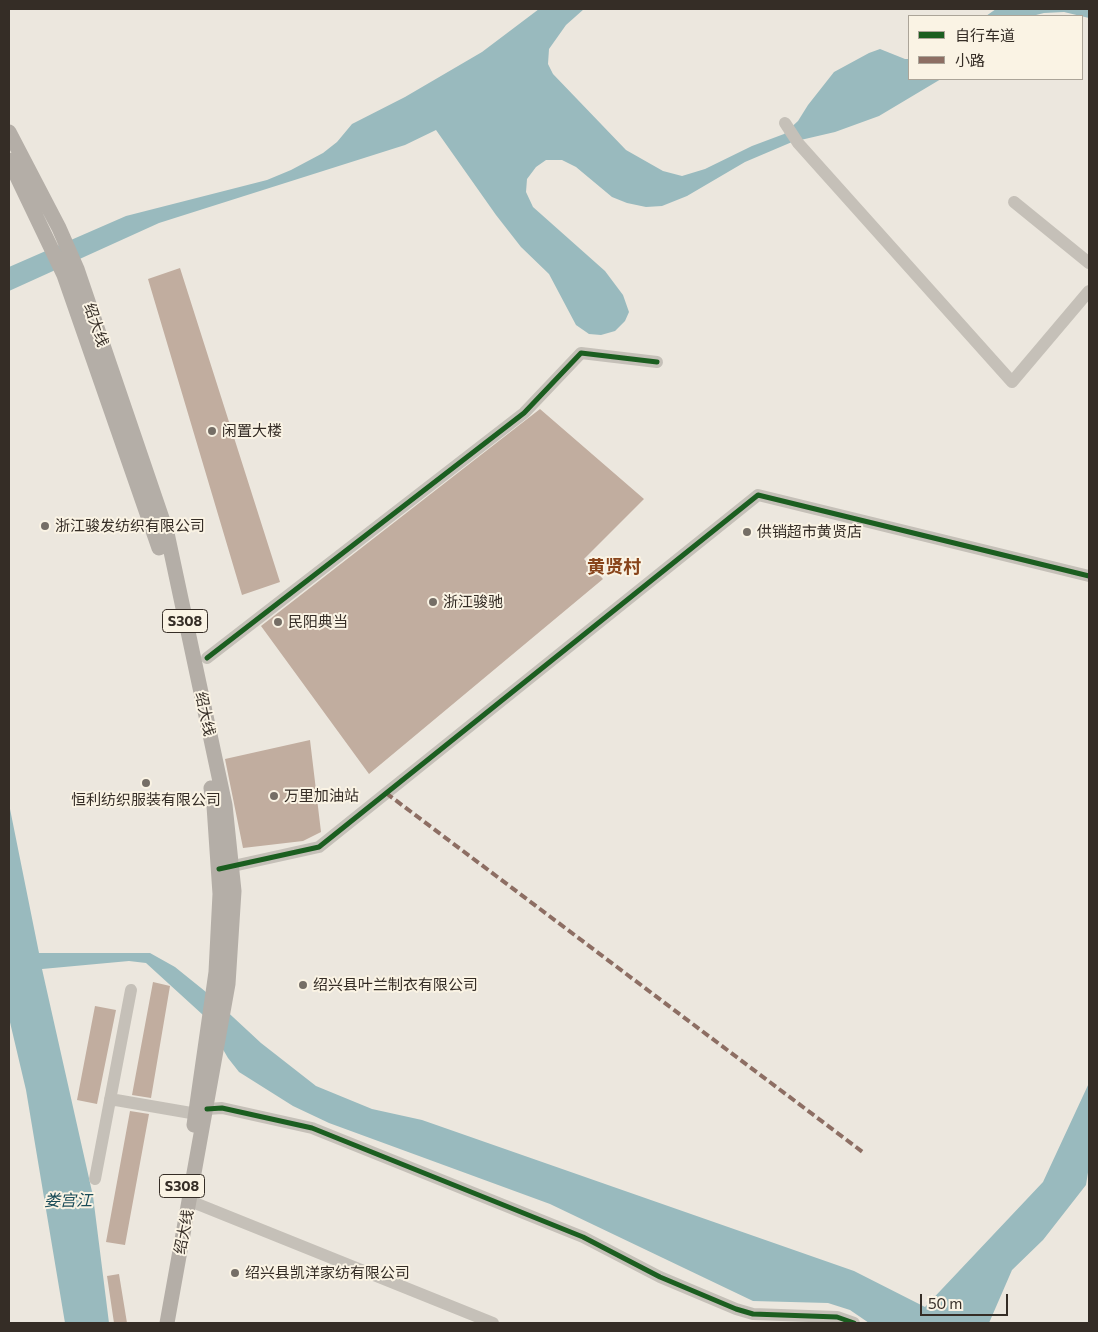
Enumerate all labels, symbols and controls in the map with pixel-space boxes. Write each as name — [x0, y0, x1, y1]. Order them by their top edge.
legend — [908, 15, 1083, 80]
text: 自行车道 — [955, 26, 1015, 44]
text: 小路 — [955, 51, 985, 69]
street label: 绍大线 — [80, 301, 112, 349]
place label: 闲置大楼 — [222, 422, 282, 440]
marker: 闲置大楼 — [206, 425, 218, 437]
place label: 浙江骏发纺织有限公司 — [55, 517, 205, 535]
marker: 浙江骏发纺织有限公司 — [39, 520, 51, 532]
place label: 供销超市黄贤店 — [757, 523, 862, 541]
marker: 供销超市黄贤店 — [741, 526, 753, 538]
district label: 黄贤村 — [587, 556, 641, 578]
place label: 浙江骏驰 — [443, 593, 503, 611]
marker: 浙江骏驰 — [427, 596, 439, 608]
road number: S308 — [162, 610, 208, 632]
place label: 民阳典当 — [288, 613, 348, 631]
marker: 民阳典当 — [272, 616, 284, 628]
street label: 绍大线 — [192, 690, 218, 738]
marker: 恒利纺织服装有限公司 — [140, 777, 152, 789]
place label: 万里加油站 — [284, 787, 359, 805]
marker: 万里加油站 — [268, 790, 280, 802]
place label: 恒利纺织服装有限公司 — [71, 791, 221, 809]
place label: 绍兴县叶兰制衣有限公司 — [313, 976, 478, 994]
marker: 绍兴县叶兰制衣有限公司 — [297, 979, 309, 991]
road number: S308 — [160, 1174, 204, 1198]
water label: 娄宫江 — [44, 1191, 92, 1211]
street label: 绍大线 — [171, 1208, 197, 1256]
place label: 绍兴县凯洋家纺有限公司 — [245, 1264, 410, 1282]
marker: 绍兴县凯洋家纺有限公司 — [229, 1267, 241, 1279]
scale bar — [923, 1284, 1010, 1316]
text: 50 m — [928, 1294, 962, 1312]

